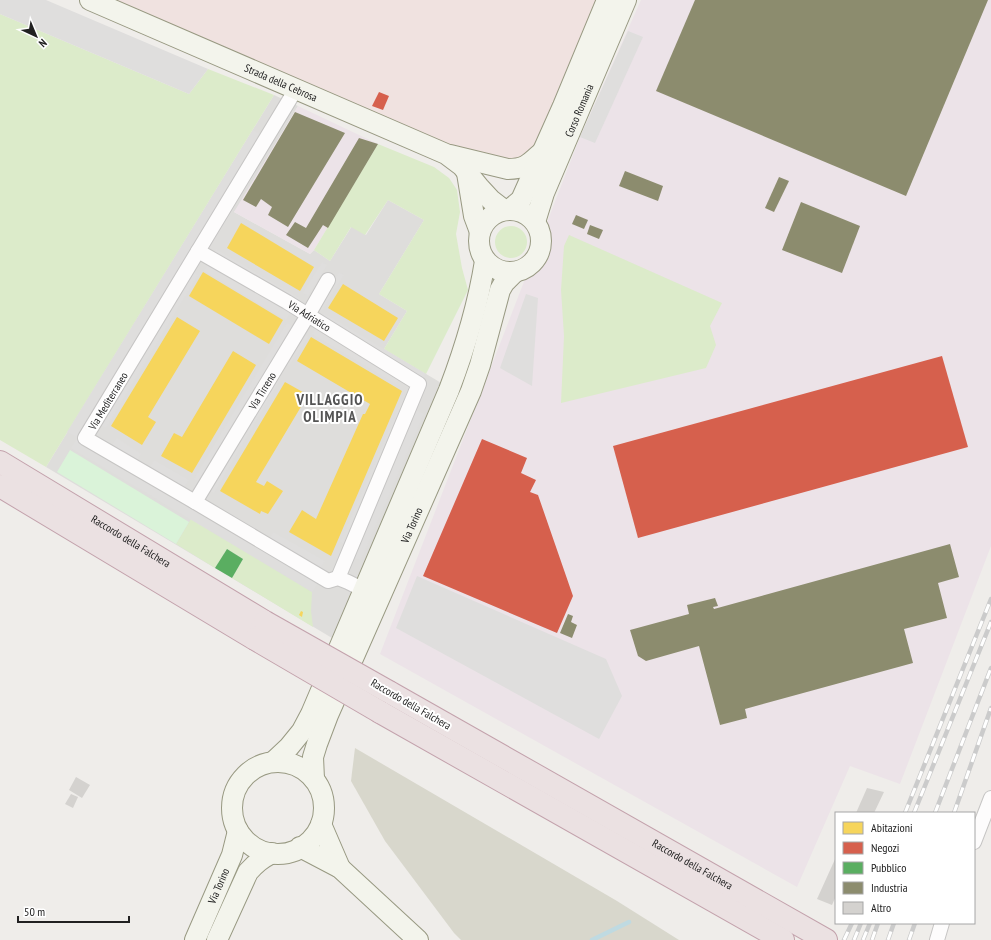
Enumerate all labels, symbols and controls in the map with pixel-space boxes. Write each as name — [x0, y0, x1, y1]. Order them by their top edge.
north arrow — [16, 16, 56, 56]
text: N — [36, 36, 50, 50]
street label: Strada della Cebrosa — [242, 61, 319, 104]
street label: Corso Romania — [562, 82, 596, 139]
street label: Via Adriatico — [285, 297, 334, 335]
street label: Via Mediterraneo — [85, 369, 131, 433]
street label: Via Tirreno — [245, 369, 279, 413]
district label: VILLAGGIO OLIMPIA — [295, 390, 364, 426]
street label: Via Torino — [397, 505, 426, 546]
street label: Raccordo della Falchera — [89, 512, 173, 570]
street label: Raccordo della Falchera — [368, 675, 454, 733]
legend — [835, 812, 975, 924]
text: Abitazioni — [871, 820, 913, 835]
street label: Raccordo della Falchera — [650, 836, 735, 893]
text: Negozi — [871, 840, 899, 855]
text: Pubblico — [871, 860, 906, 875]
street label: Via Torino — [204, 866, 233, 907]
text: Industria — [871, 880, 908, 895]
scale bar — [18, 898, 129, 924]
text: Altro — [871, 900, 891, 915]
text: 50 m — [24, 904, 45, 919]

